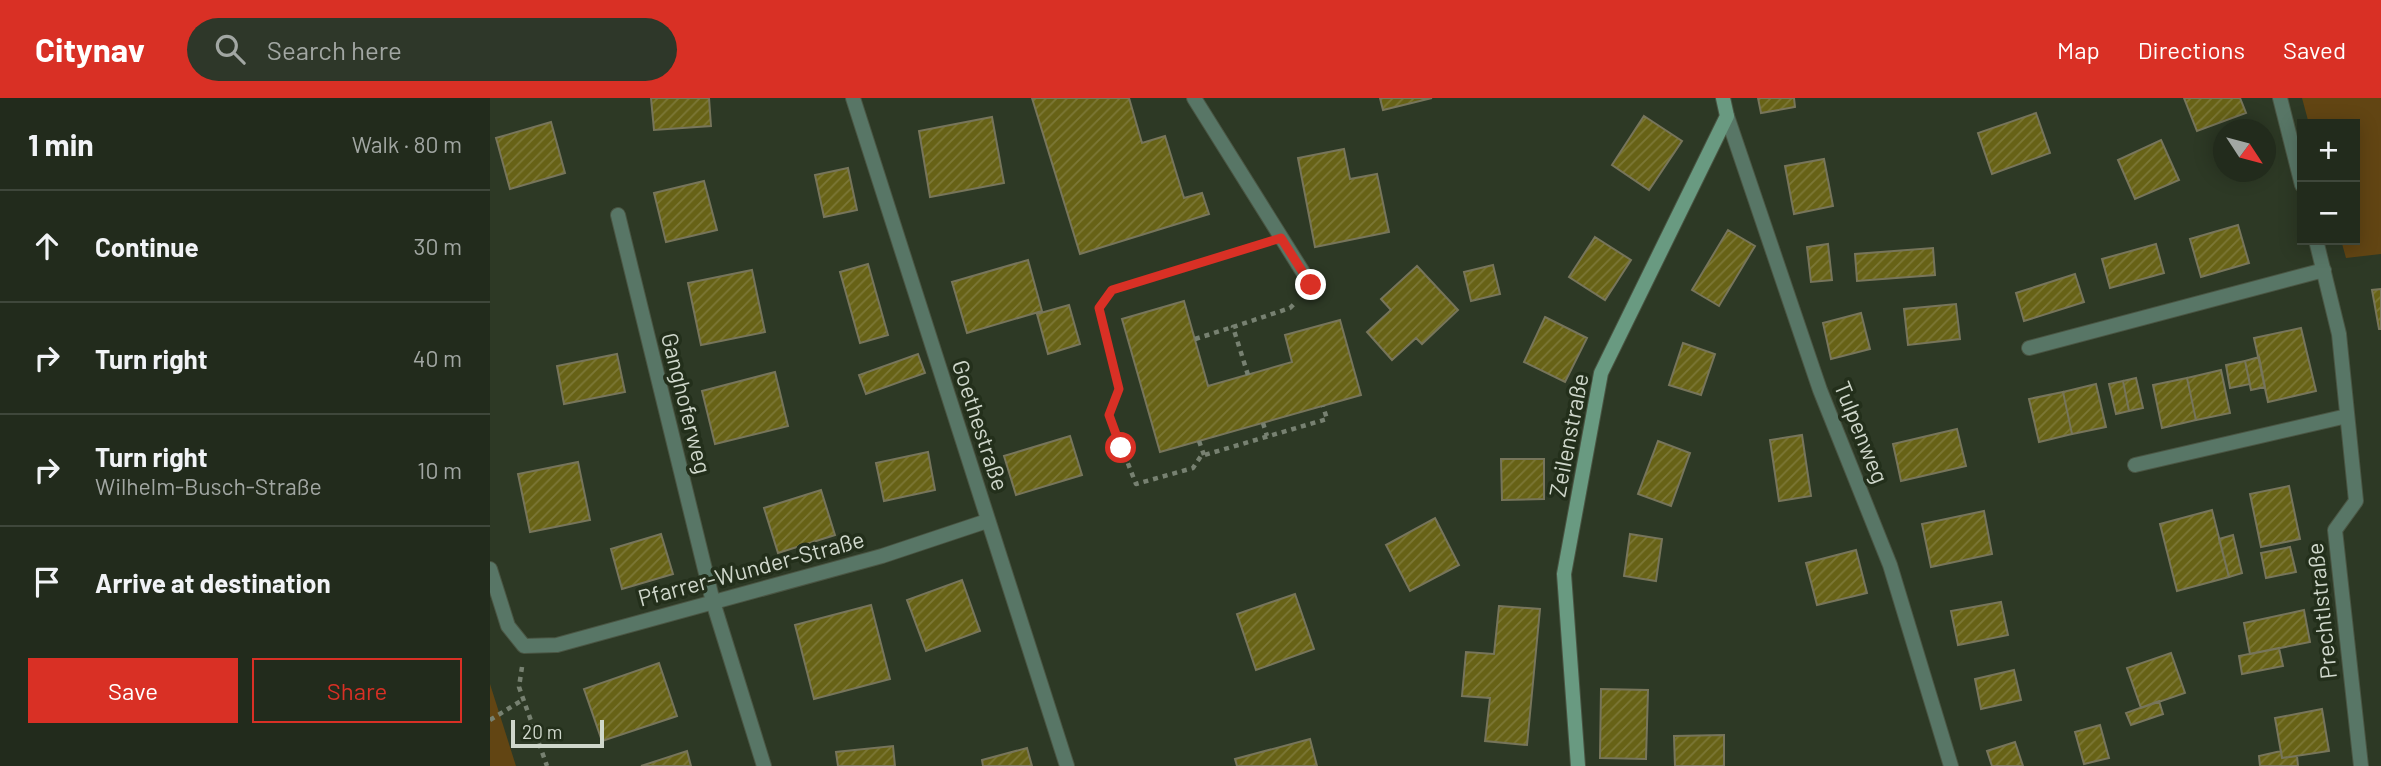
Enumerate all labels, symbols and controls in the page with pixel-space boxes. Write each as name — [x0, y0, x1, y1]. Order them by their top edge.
search box — [187, 18, 677, 81]
text: Citynav — [35, 29, 145, 69]
icon: search — [211, 30, 249, 68]
text: Search here — [267, 34, 402, 65]
text: Map — [2057, 35, 2100, 64]
text: Directions — [2138, 35, 2245, 64]
text: Saved — [2283, 35, 2346, 64]
north arrow — [2213, 119, 2276, 182]
map controls — [2297, 119, 2360, 245]
button: + — [2297, 119, 2360, 182]
text: 1 min — [28, 126, 94, 162]
text: Walk · 80 m — [352, 130, 462, 158]
button: − — [2297, 182, 2360, 245]
icon: ahead — [28, 227, 66, 265]
text: Continue — [95, 231, 199, 262]
text: 30 m — [414, 232, 462, 260]
route end — [1295, 269, 1326, 300]
street label: Ganghoferweg — [656, 330, 718, 476]
icon: right — [28, 339, 66, 377]
text: Turn right — [95, 343, 208, 374]
text: 40 m — [413, 344, 462, 372]
street label: Goethestraße — [947, 356, 1015, 494]
street label: Zeilenstraße — [1542, 371, 1594, 499]
street label: Tulpenweg — [1829, 377, 1895, 487]
route start — [1105, 432, 1136, 463]
text: Turn right — [95, 441, 208, 472]
icon: right — [28, 451, 66, 489]
text: 10 m — [417, 456, 462, 484]
text: Wilhelm-Busch-Straße — [95, 472, 322, 500]
street label: Pfarrer-Wunder-Straße — [635, 524, 867, 612]
street label: Prechtlstraße — [2300, 542, 2342, 680]
icon: arrive — [28, 563, 66, 601]
text: Arrive at destination — [95, 567, 331, 598]
button: Save — [28, 658, 238, 723]
button: Share — [252, 658, 462, 723]
scale bar — [511, 717, 604, 749]
text: 20 m — [522, 720, 562, 743]

